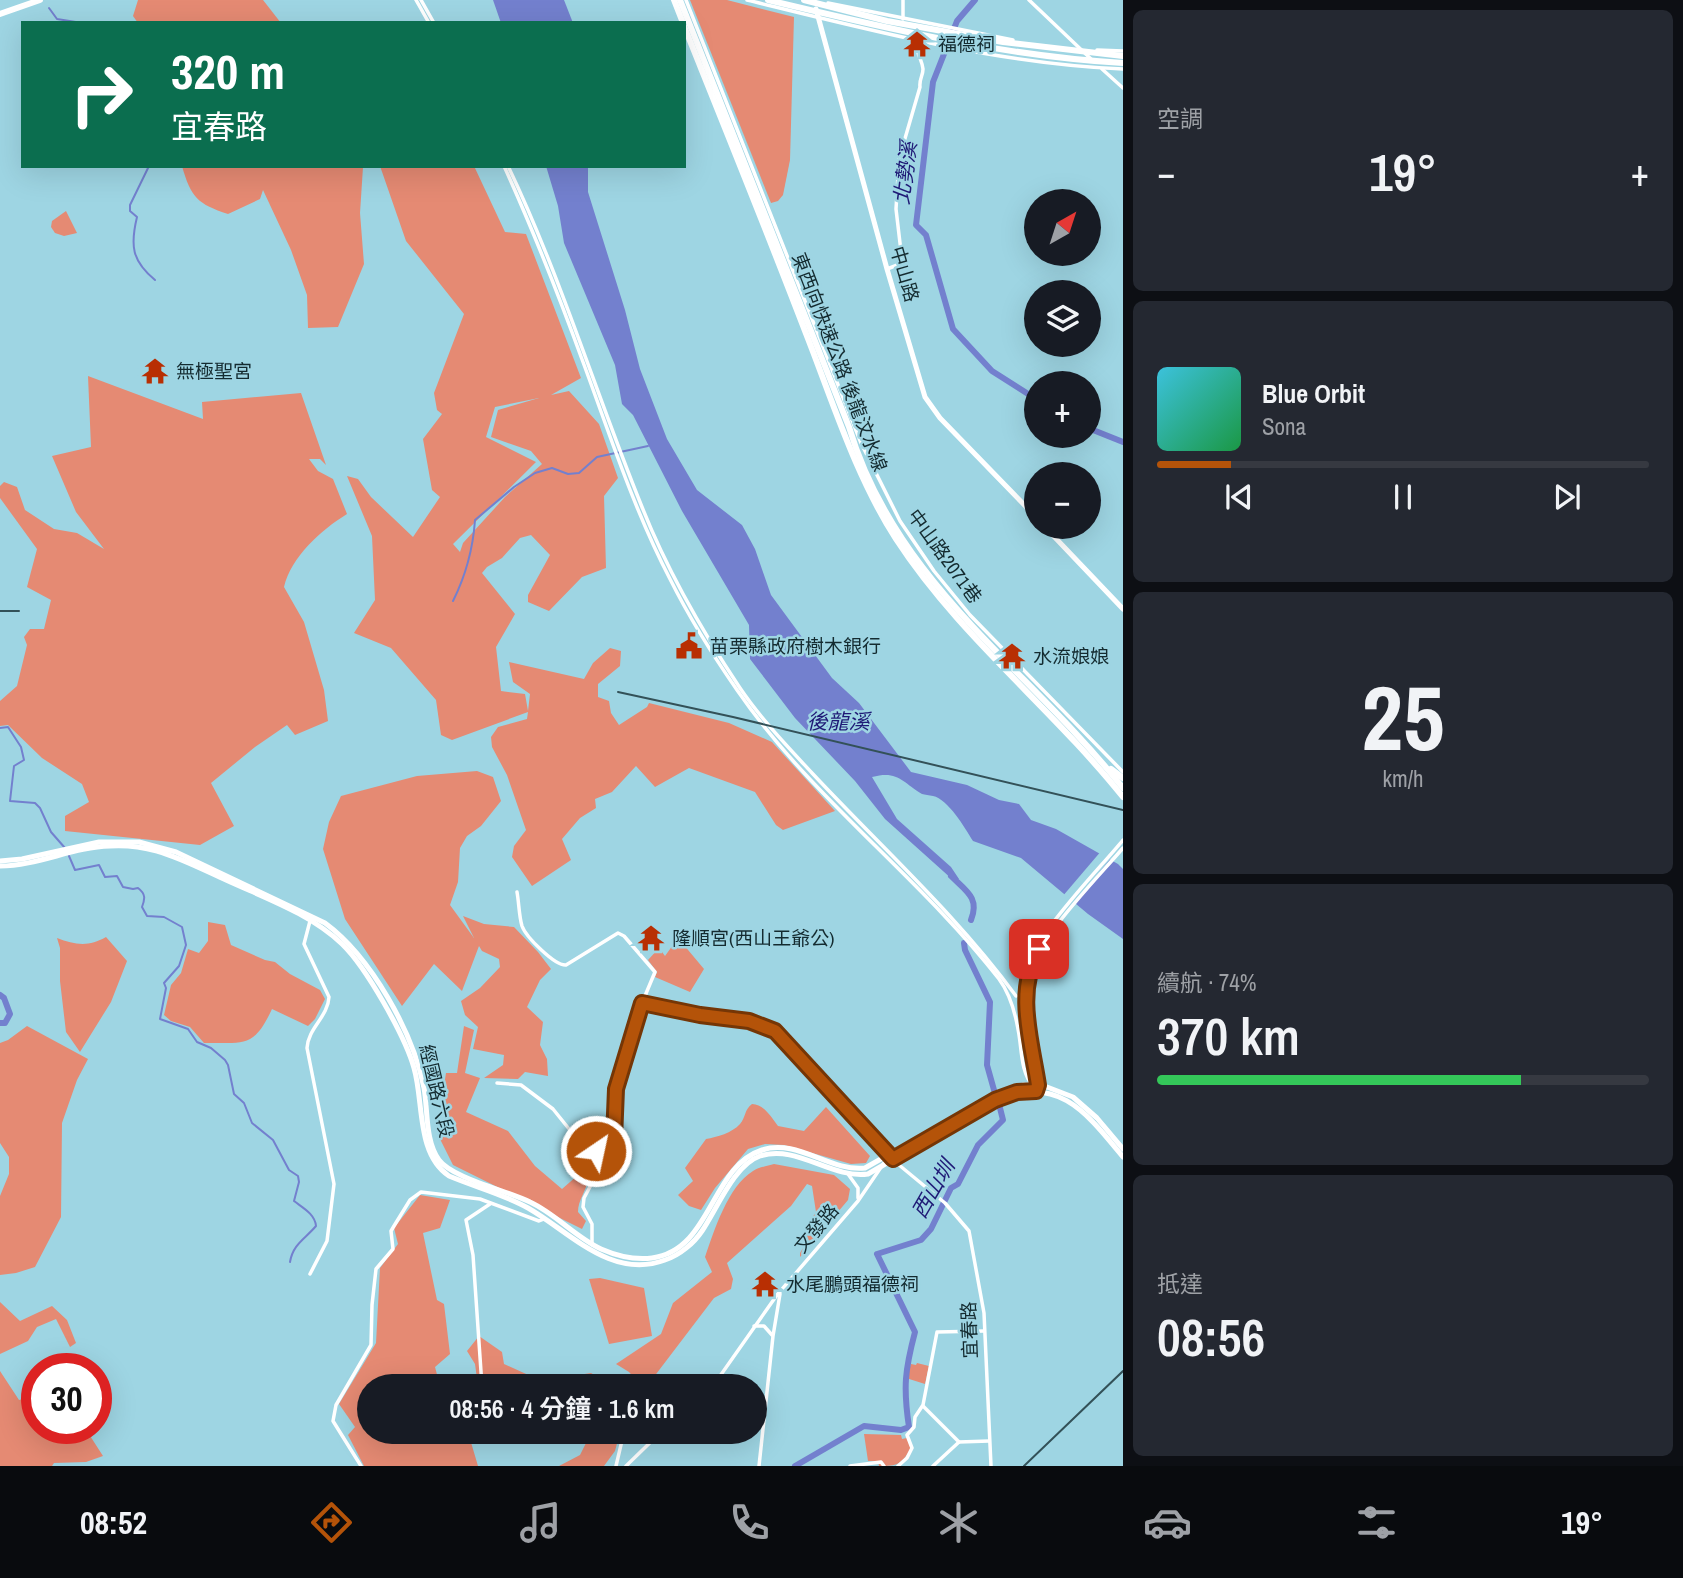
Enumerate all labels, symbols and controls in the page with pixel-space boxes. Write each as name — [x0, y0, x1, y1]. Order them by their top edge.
temple icon: 福德祠 — [902, 29, 932, 59]
place label: 福德祠 — [938, 31, 995, 57]
text: 320 m — [171, 38, 285, 104]
icon: right — [56, 49, 147, 140]
text: 空調 — [1157, 103, 1203, 134]
text: 宜春路 — [171, 105, 267, 148]
water label: 北勢溪 — [887, 137, 924, 206]
text: 19° — [1369, 137, 1437, 207]
text: − — [1157, 147, 1175, 198]
text: + — [1631, 147, 1649, 198]
north arrow — [1024, 189, 1101, 266]
map controls — [1024, 189, 1101, 539]
street label: 中山路 — [885, 243, 925, 305]
street label: 東西向快速公路 後龍汶水線 — [786, 249, 894, 475]
button: layers — [1024, 280, 1101, 357]
temple icon: 無極聖宮 — [140, 356, 170, 386]
place label: 無極聖宮 — [176, 358, 252, 384]
button: + — [1024, 371, 1101, 448]
text: Blue Orbit — [1262, 376, 1365, 411]
text: Sona — [1262, 411, 1306, 442]
button: − — [1024, 462, 1101, 539]
icon: previous — [1220, 478, 1258, 516]
icon: pause — [1384, 478, 1422, 516]
icon: next — [1548, 478, 1586, 516]
street label: 中山路2071巷 — [902, 504, 988, 608]
public building icon: 苗栗縣政府樹木銀行 — [674, 631, 704, 661]
place label: 苗栗縣政府樹木銀行 — [710, 633, 881, 659]
temple icon: 水流娘娘 — [997, 641, 1027, 671]
place label: 水流娘娘 — [1033, 643, 1109, 669]
text: 25 — [1362, 656, 1445, 778]
water label: 後龍溪 — [807, 707, 872, 736]
text: km/h — [1383, 763, 1423, 794]
pin — [1009, 919, 1069, 979]
temple icon: 隆順宮(西山王爺公) — [636, 923, 666, 953]
place label: 隆順宮(西山王爺公) — [672, 925, 834, 951]
icon: arrive — [1020, 930, 1058, 968]
text: 續航 · 74% — [1157, 967, 1256, 998]
text: 370 km — [1157, 1001, 1300, 1071]
street label: 經國路六段 — [414, 1042, 460, 1140]
position arrow — [559, 1114, 633, 1188]
water label: 西山圳 — [905, 1152, 963, 1224]
street label: 文發路 — [788, 1198, 844, 1258]
text: 抵達 — [1157, 1268, 1203, 1299]
temple icon: 水尾鵬頭福德祠 — [750, 1269, 780, 1299]
place label: 水尾鵬頭福德祠 — [786, 1271, 919, 1297]
street label: 宜春路 — [955, 1301, 983, 1359]
text: 08:56 — [1157, 1302, 1265, 1372]
speed limit sign: 30 — [21, 1353, 112, 1444]
text: 08:56 · 4 分鐘 · 1.6 km — [449, 1391, 675, 1426]
icon: directions — [307, 1498, 356, 1547]
icon: music — [516, 1498, 565, 1547]
icon: phone — [725, 1498, 774, 1547]
icon: climate — [934, 1498, 983, 1547]
icon: car — [1143, 1498, 1192, 1547]
icon: filters — [1352, 1498, 1401, 1547]
text: 08:52 — [80, 1501, 147, 1544]
text: 19° — [1561, 1501, 1603, 1544]

